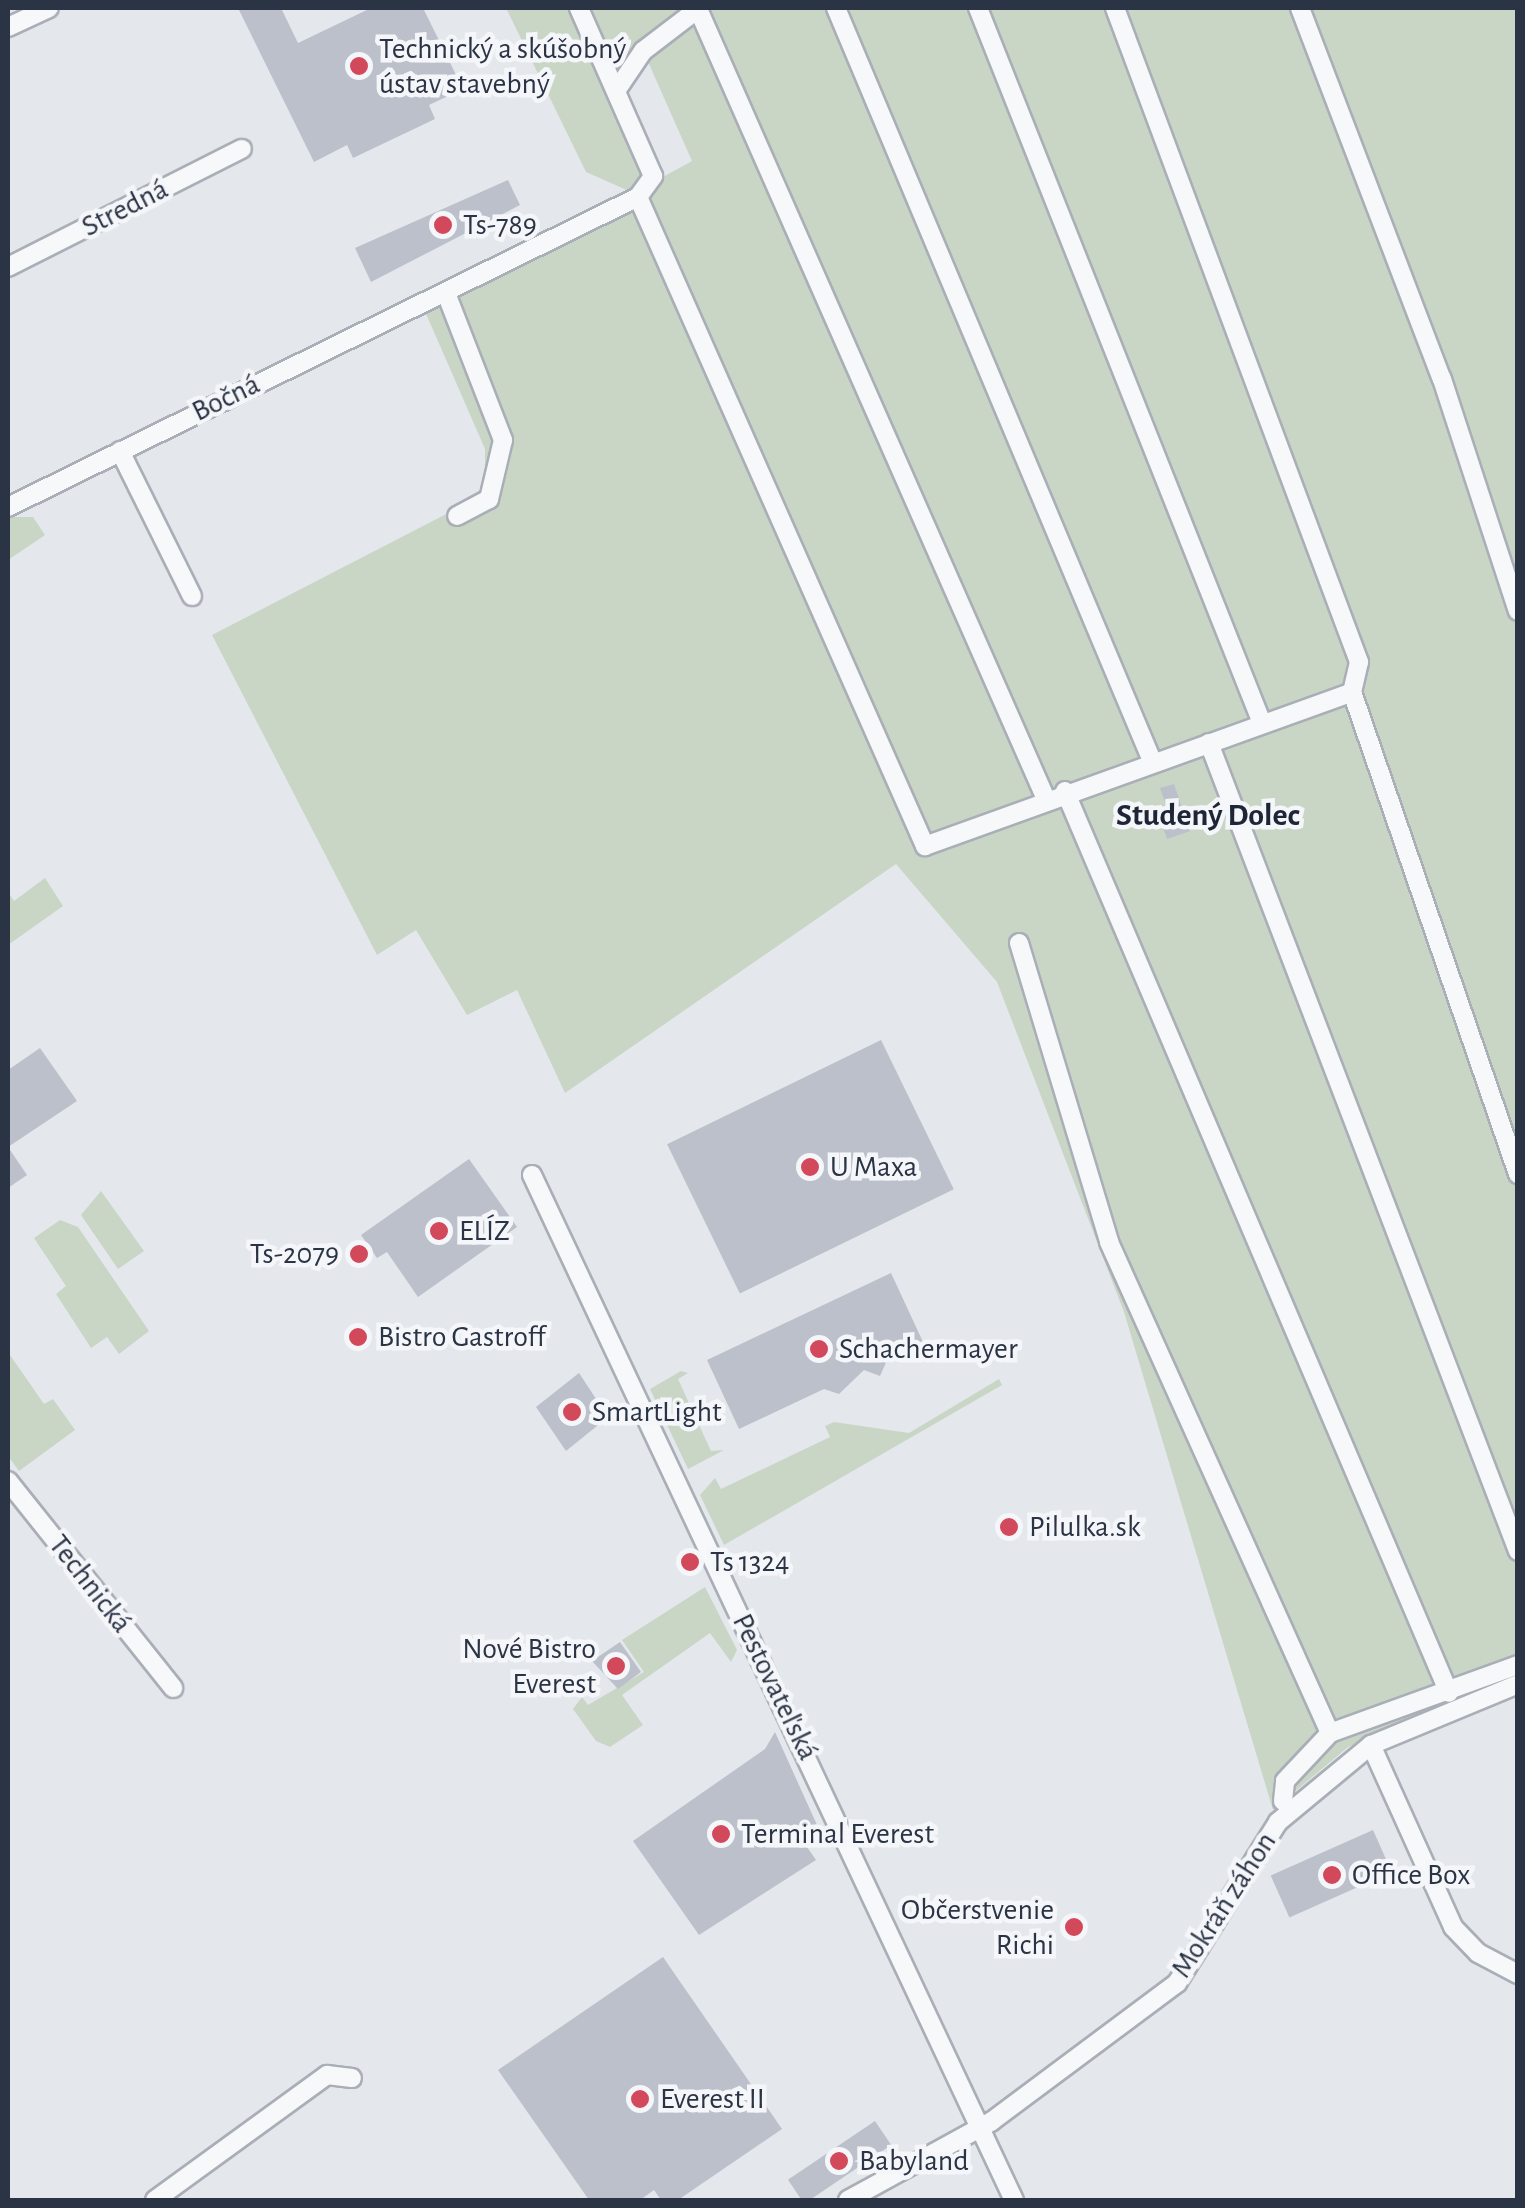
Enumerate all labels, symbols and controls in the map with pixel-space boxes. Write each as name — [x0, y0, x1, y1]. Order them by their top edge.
place label: Technický a skúšobný ústav stavebný — [379, 31, 626, 102]
marker: Technický a skúšobný ústav stavebný — [348, 55, 370, 77]
street label: Stredná — [76, 171, 174, 245]
place label: Ts-789 — [463, 207, 537, 243]
marker: Ts-789 — [432, 214, 454, 236]
street label: Bočná — [186, 366, 266, 430]
district label: Studený Dolec — [1116, 796, 1300, 834]
place label: U Maxa — [830, 1149, 917, 1185]
marker: U Maxa — [799, 1156, 821, 1178]
place label: ELÍZ — [459, 1213, 510, 1249]
marker: ELÍZ — [428, 1220, 450, 1242]
place label: Ts-2079 — [250, 1236, 339, 1272]
marker: Ts-2079 — [348, 1243, 370, 1265]
place label: Bistro Gastroff — [378, 1319, 546, 1355]
marker: Bistro Gastroff — [347, 1326, 369, 1348]
place label: Schachermayer — [839, 1331, 1018, 1367]
marker: Schachermayer — [808, 1338, 830, 1360]
place label: SmartLight — [592, 1394, 722, 1430]
marker: SmartLight — [561, 1401, 583, 1423]
place label: Pilulka.sk — [1029, 1509, 1141, 1545]
marker: Pilulka.sk — [998, 1516, 1020, 1538]
street label: Technická — [41, 1528, 139, 1640]
place label: Ts 1324 — [710, 1544, 790, 1580]
marker: Ts 1324 — [679, 1551, 701, 1573]
street label: Pestovateľská — [724, 1608, 826, 1766]
place label: Nové Bistro Everest — [462, 1631, 596, 1702]
marker: Nové Bistro Everest — [605, 1655, 627, 1677]
place label: Terminal Everest — [741, 1816, 934, 1852]
marker: Terminal Everest — [710, 1823, 732, 1845]
street label: Mokráň záhon — [1164, 1825, 1284, 1985]
place label: Office Box — [1352, 1857, 1470, 1893]
marker: Office Box — [1321, 1864, 1343, 1886]
place label: Občerstvenie Richi — [901, 1892, 1054, 1962]
marker: Občerstvenie Richi — [1063, 1916, 1085, 1938]
place label: Everest II — [660, 2081, 765, 2117]
marker: Everest II — [629, 2088, 651, 2110]
place label: Babyland — [859, 2143, 969, 2179]
marker: Babyland — [828, 2150, 850, 2172]

